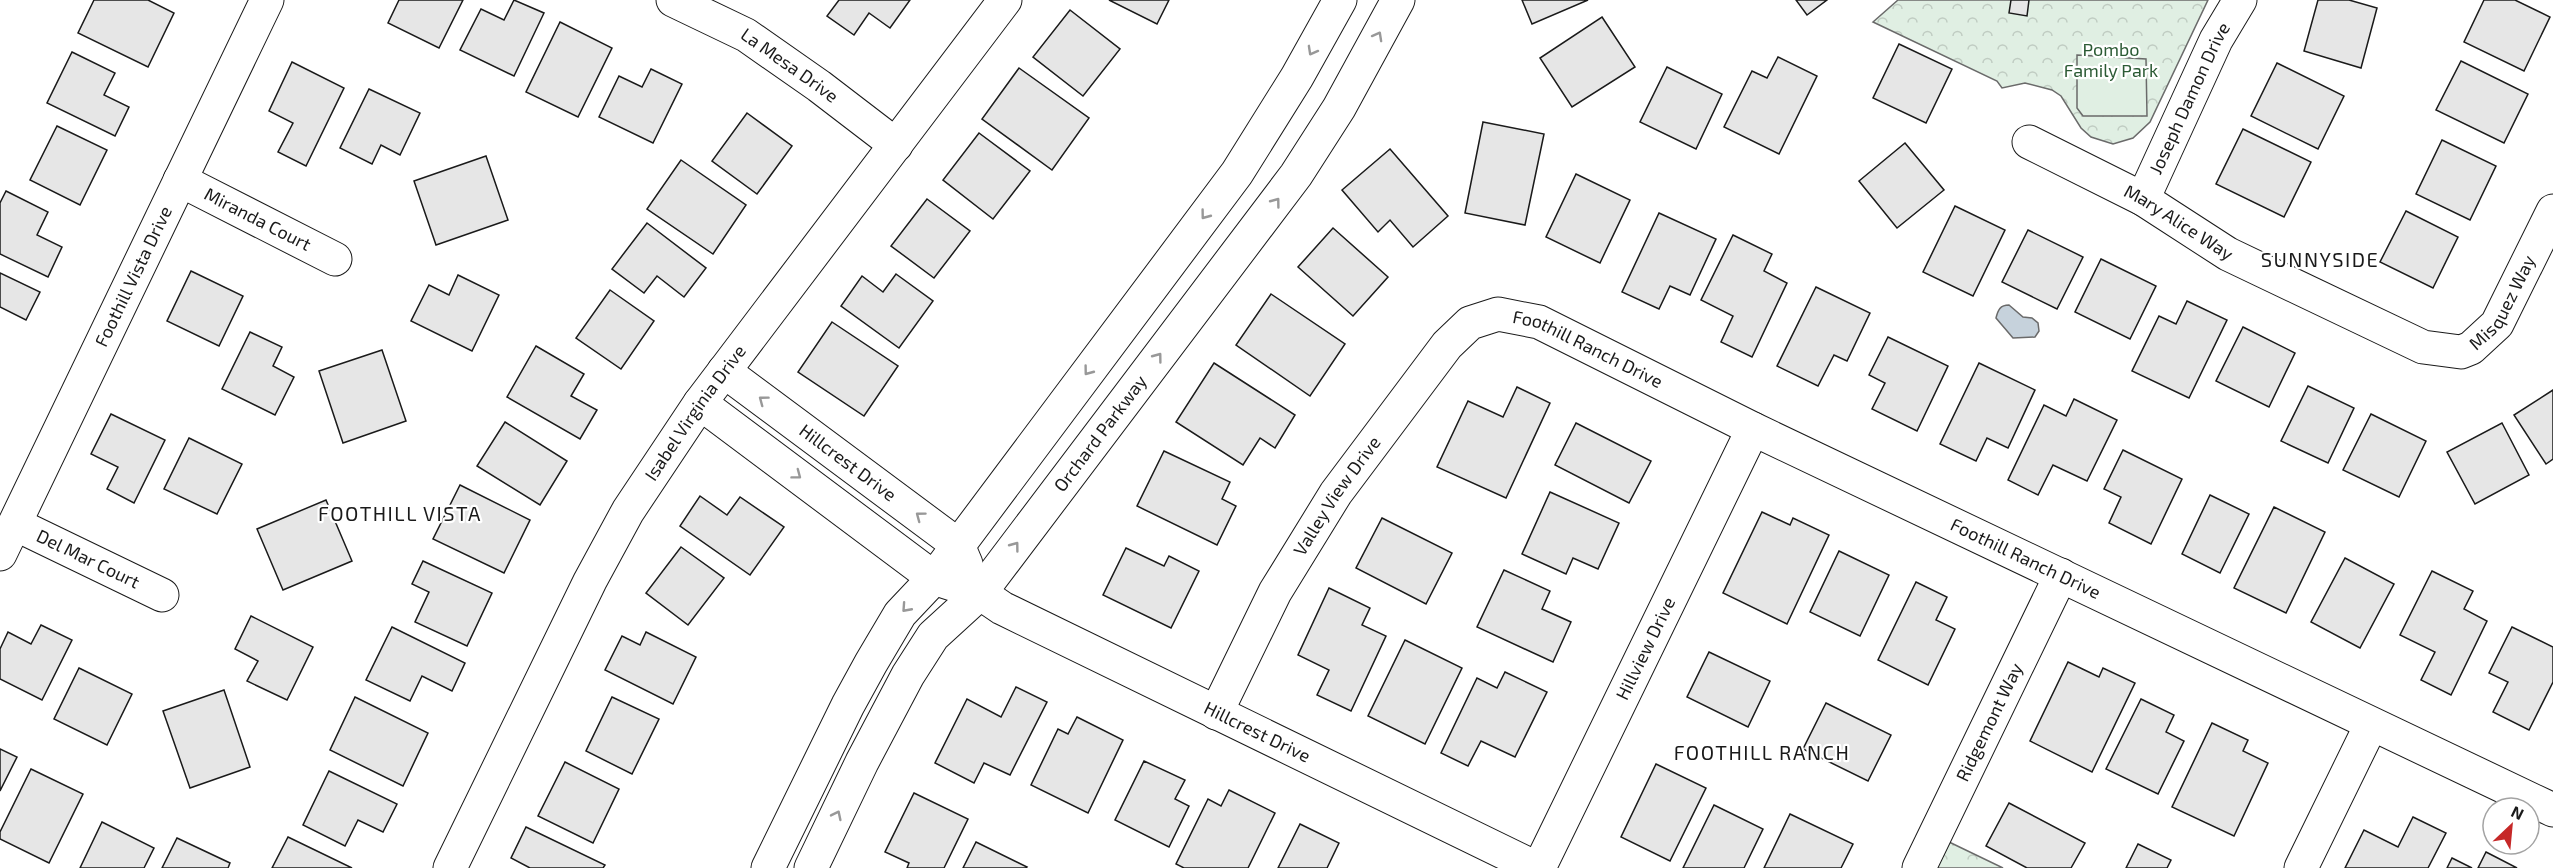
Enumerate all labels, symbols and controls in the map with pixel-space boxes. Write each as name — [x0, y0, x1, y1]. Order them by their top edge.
street label: Joseph Damon Drive — [2144, 18, 2234, 177]
street label: La Mesa Drive — [737, 23, 843, 107]
one-way arrow — [1371, 32, 1382, 42]
park label: Pombo Family Park — [2064, 38, 2158, 81]
one-way arrow — [1307, 45, 1319, 55]
street label: Mary Alice Way — [2121, 179, 2238, 265]
street label: Miranda Court — [201, 182, 315, 255]
one-way arrow — [1268, 197, 1279, 208]
street label: Foothill Vista Drive — [90, 202, 176, 350]
one-way arrow — [1202, 208, 1213, 219]
district label: SUNNYSIDE — [2261, 247, 2379, 271]
street label: Misquez Way — [2464, 251, 2540, 354]
street label: Foothill Ranch Drive — [1511, 305, 1667, 392]
street label: Isabel Virginia Drive — [639, 340, 750, 484]
one-way arrow — [1151, 353, 1162, 364]
one-way arrow — [1085, 364, 1096, 375]
street label: Orchard Parkway — [1049, 370, 1151, 496]
one-way arrow — [759, 396, 770, 407]
street label: Hillcrest Drive — [795, 419, 901, 505]
street label: Valley View Drive — [1288, 431, 1385, 559]
one-way arrow — [791, 468, 802, 479]
district label: FOOTHILL VISTA — [318, 501, 482, 525]
one-way arrow — [915, 512, 926, 523]
street label: Foothill Ranch Drive — [1947, 513, 2104, 603]
street label: Del Mar Court — [33, 524, 144, 593]
one-way arrow — [1008, 542, 1019, 553]
street label: Hillview Drive — [1611, 593, 1679, 703]
one-way arrow — [902, 602, 913, 612]
street label: Ridgemont Way — [1951, 659, 2027, 785]
street label: Hillcrest Drive — [1201, 696, 1314, 766]
district label: FOOTHILL RANCH — [1674, 740, 1850, 764]
north arrow — [2481, 796, 2541, 856]
text: N — [2508, 801, 2527, 823]
one-way arrow — [829, 811, 841, 822]

